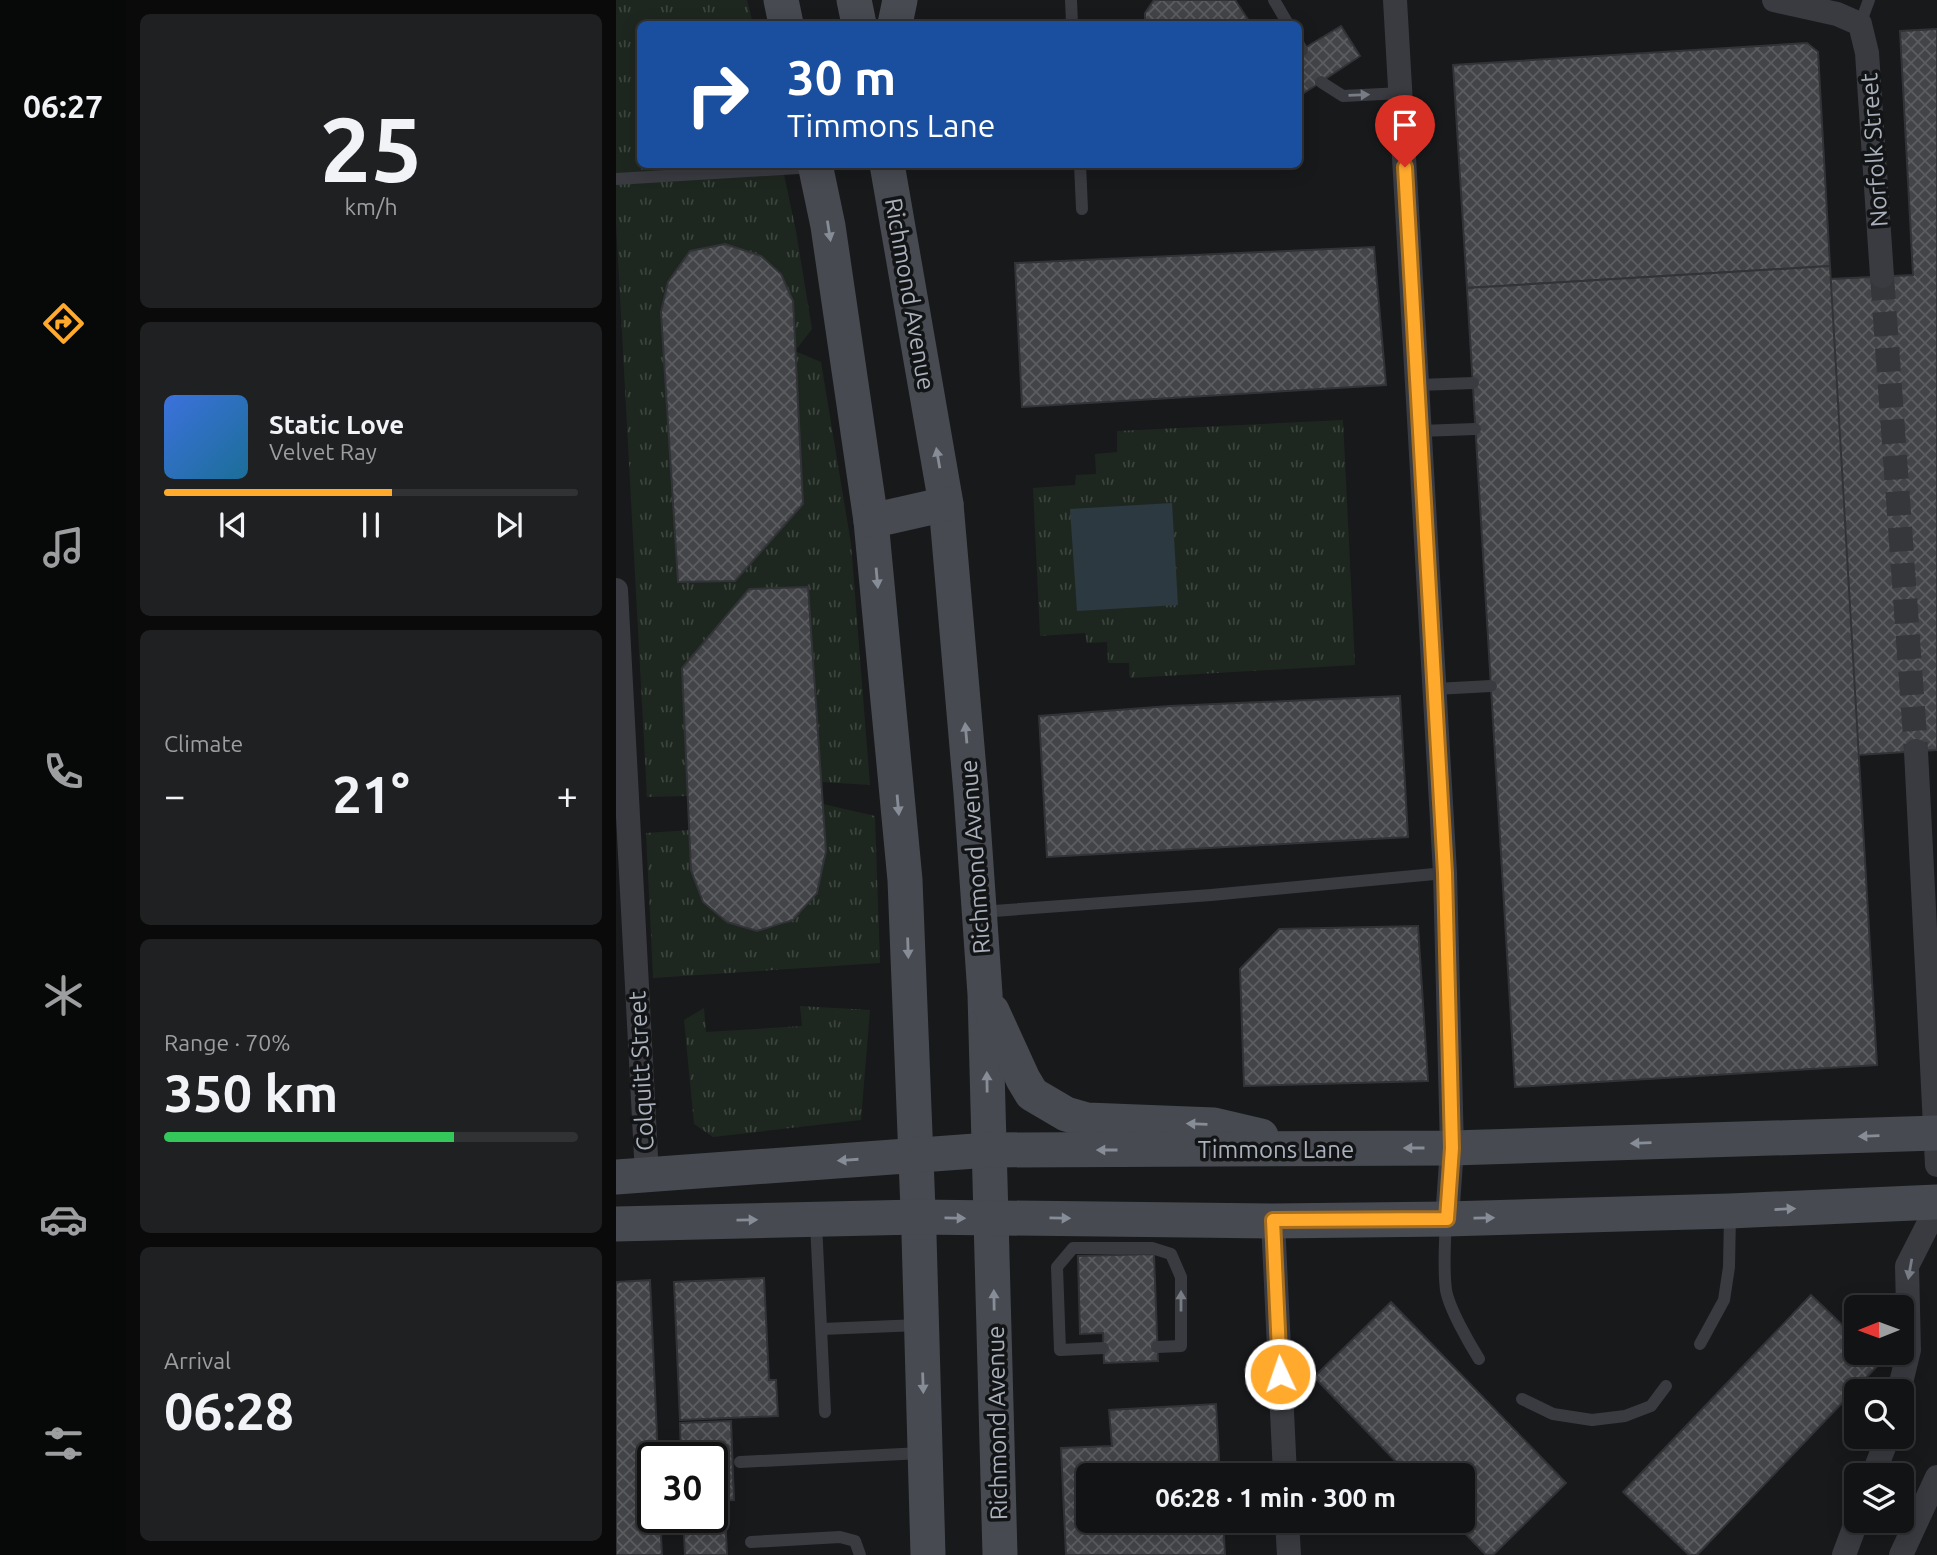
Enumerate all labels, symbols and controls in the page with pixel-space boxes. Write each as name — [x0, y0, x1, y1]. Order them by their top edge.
icon: right — [672, 49, 763, 140]
text: 30 m — [787, 49, 896, 104]
street label: Norfolk Street — [1855, 72, 1893, 228]
text: 06:27 — [23, 88, 103, 124]
one-way arrow — [1348, 90, 1370, 101]
pin — [1375, 95, 1435, 167]
text: 25 — [320, 97, 422, 199]
icon: arrive — [1386, 106, 1424, 144]
text: Timmons Lane — [787, 107, 995, 143]
text: km/h — [344, 194, 398, 219]
street label: Richmond Avenue — [880, 196, 940, 392]
one-way arrow — [824, 220, 835, 242]
icon: directions — [39, 299, 88, 348]
text: Static Love — [269, 410, 404, 439]
text: Velvet Ray — [269, 439, 377, 464]
one-way arrow — [932, 447, 943, 469]
icon: previous — [214, 506, 252, 544]
icon: pause — [352, 506, 390, 544]
icon: next — [490, 506, 528, 544]
icon: music — [39, 523, 88, 572]
one-way arrow — [872, 567, 883, 589]
one-way arrow — [960, 722, 971, 744]
text: Climate — [164, 731, 243, 756]
icon: phone — [39, 747, 88, 796]
street label: Richmond Avenue — [955, 759, 995, 955]
text: 21° — [332, 765, 410, 823]
text: − — [164, 774, 185, 816]
text: + — [557, 774, 578, 816]
one-way arrow — [893, 794, 904, 816]
one-way arrow — [902, 938, 913, 960]
icon: climate — [39, 971, 88, 1020]
street label: Colquitt Street — [623, 990, 659, 1152]
text: Range · 70% — [164, 1030, 291, 1055]
text: 350 km — [164, 1064, 338, 1122]
one-way arrow — [981, 1071, 993, 1093]
one-way arrow — [1186, 1118, 1208, 1129]
one-way arrow — [1858, 1130, 1880, 1141]
street label: Timmons Lane — [1198, 1136, 1354, 1163]
one-way arrow — [1630, 1137, 1652, 1148]
one-way arrow — [1403, 1142, 1425, 1154]
one-way arrow — [1096, 1144, 1118, 1156]
one-way arrow — [837, 1155, 859, 1166]
icon: car — [39, 1195, 88, 1244]
one-way arrow — [1774, 1203, 1796, 1214]
one-way arrow — [944, 1212, 966, 1223]
one-way arrow — [1050, 1212, 1072, 1224]
one-way arrow — [1473, 1213, 1495, 1224]
one-way arrow — [736, 1215, 758, 1226]
one-way arrow — [1904, 1258, 1915, 1280]
one-way arrow — [988, 1288, 999, 1310]
one-way arrow — [1175, 1290, 1187, 1312]
north arrow — [1844, 1295, 1914, 1365]
map controls — [1844, 1295, 1914, 1533]
street label: Richmond Avenue — [982, 1326, 1012, 1520]
position arrow — [1243, 1337, 1317, 1411]
text: Arrival — [164, 1348, 231, 1373]
one-way arrow — [917, 1372, 928, 1394]
button: search — [1844, 1379, 1914, 1449]
text: 06:28 — [164, 1382, 294, 1440]
icon: filters — [39, 1419, 88, 1468]
speed limit sign: 30 — [637, 1442, 728, 1533]
button: layers — [1844, 1463, 1914, 1533]
text: 06:28 · 1 min · 300 m — [1155, 1483, 1396, 1512]

